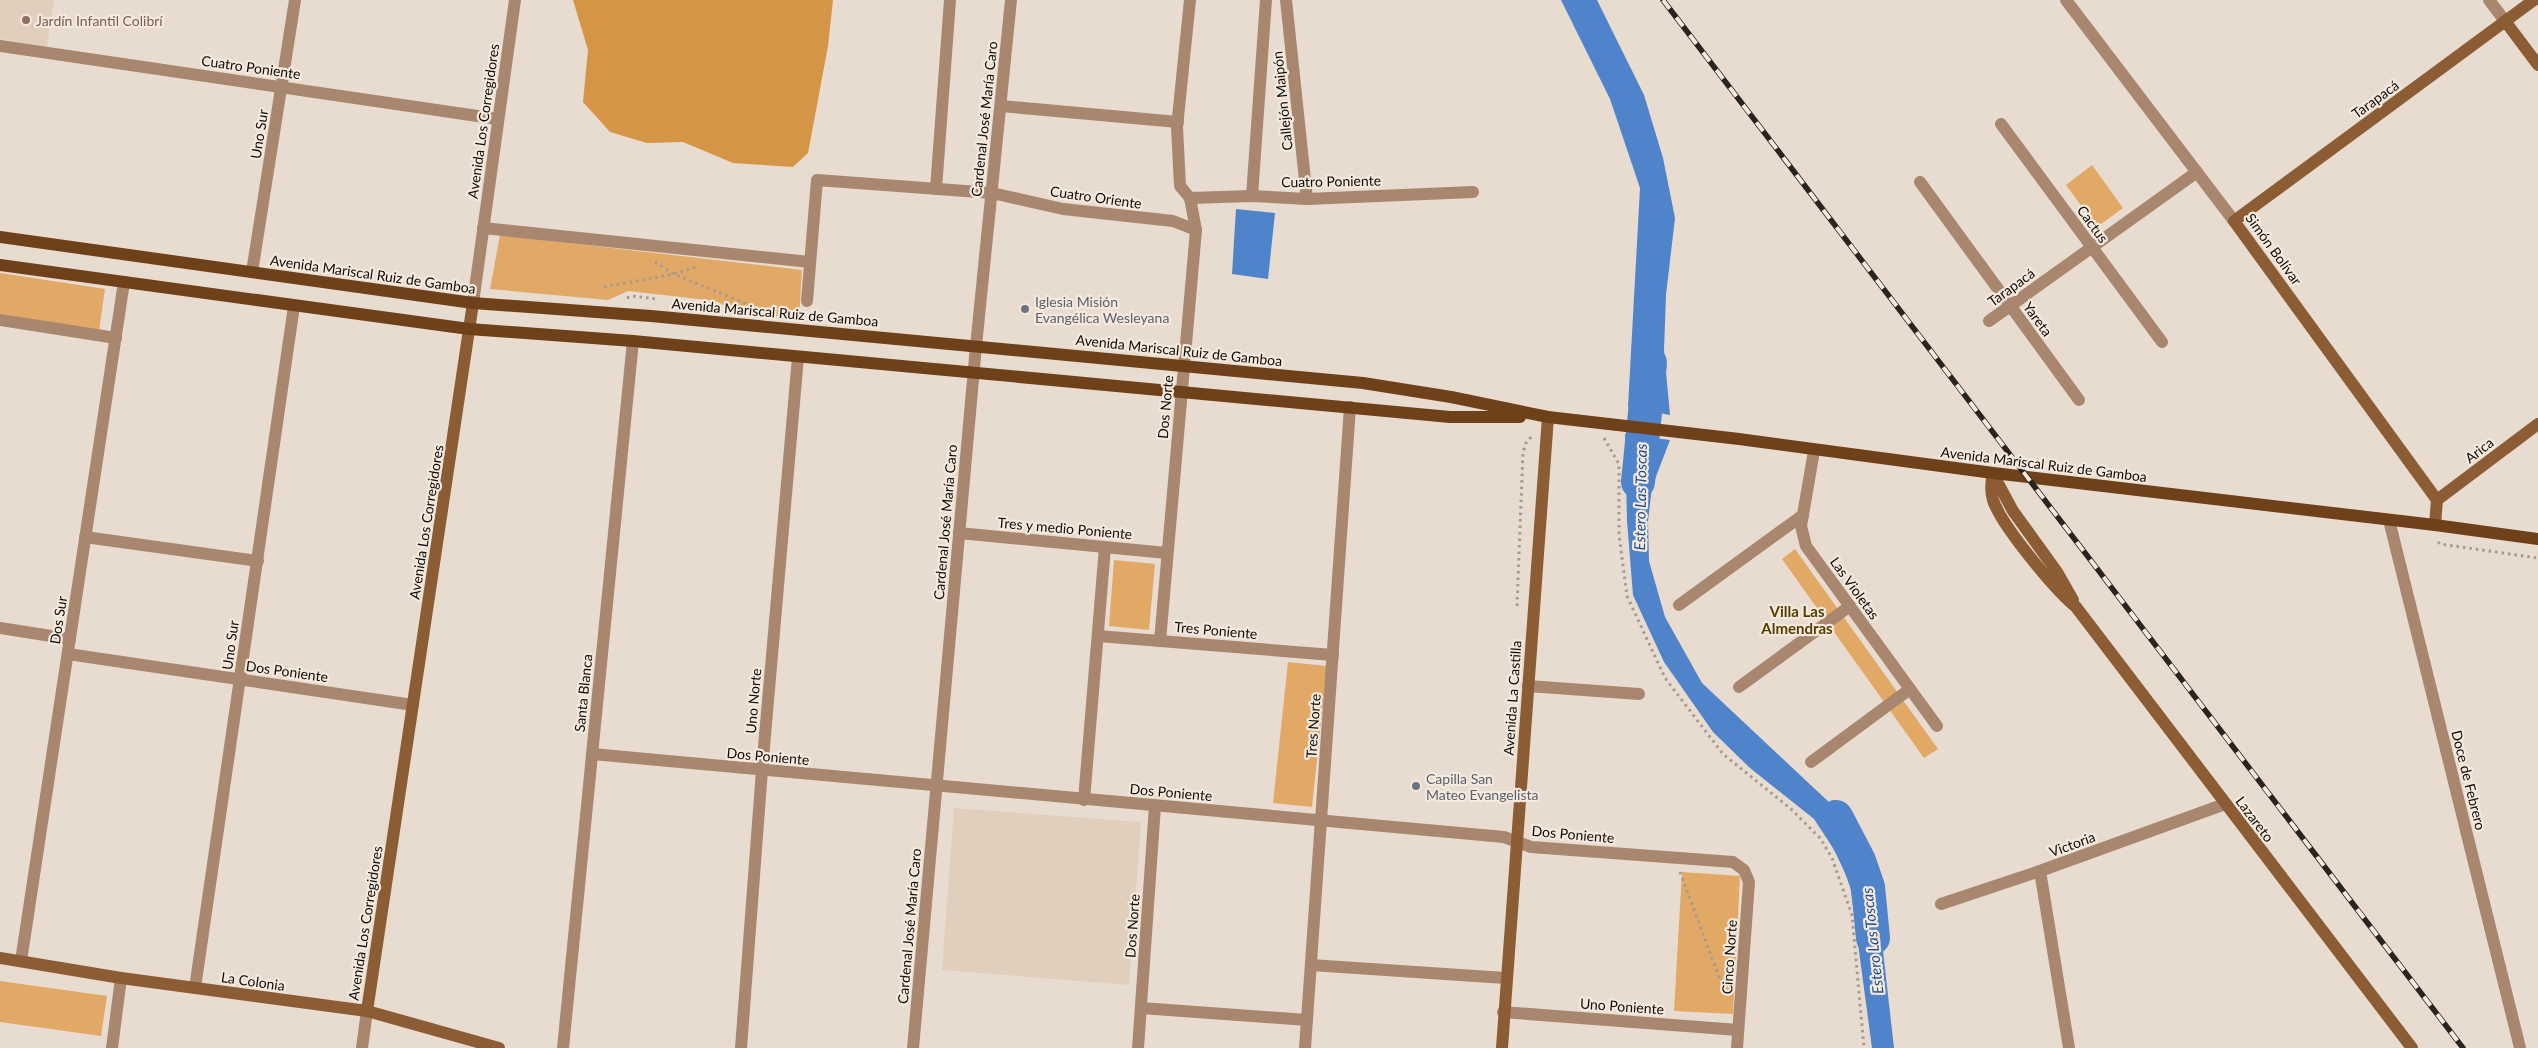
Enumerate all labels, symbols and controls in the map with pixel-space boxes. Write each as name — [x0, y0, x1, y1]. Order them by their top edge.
place label: Jardín Infantil Colibrí — [36, 12, 163, 29]
marker: Jardín Infantil Colibrí — [20, 14, 32, 26]
street label: Cardenal José María Caro — [967, 40, 1001, 197]
street label: Avenida Los Corregidores — [464, 42, 502, 200]
street label: Callejón Maipón — [1268, 51, 1296, 151]
street label: Cuatro Poniente — [200, 52, 302, 82]
street label: Tarapacá — [2348, 76, 2402, 122]
street label: Uno Sur — [247, 108, 271, 160]
street label: Cuatro Poniente — [1281, 172, 1381, 190]
street label: Cuatro Oriente — [1049, 182, 1143, 212]
street label: Cactus — [2074, 202, 2112, 246]
street label: Simón Bolívar — [2242, 210, 2306, 288]
street label: Avenida Mariscal Ruiz de Gamboa — [269, 251, 477, 297]
street label: Tarapacá — [1984, 264, 2038, 310]
place label: Iglesia Misión Evangélica Wesleyana — [1035, 293, 1169, 326]
street label: Avenida Mariscal Ruiz de Gamboa — [671, 294, 879, 330]
street label: Yareta — [2020, 299, 2056, 340]
marker: Iglesia Misión Evangélica Wesleyana — [1019, 303, 1031, 315]
street label: Avenida Mariscal Ruiz de Gamboa — [1075, 331, 1283, 369]
street label: Dos Norte — [1154, 374, 1176, 440]
street label: Arica — [2461, 434, 2497, 466]
street label: Avenida Los Corregidores — [405, 443, 447, 601]
street label: Cardenal José María Caro — [930, 443, 960, 600]
water label: Estero Las Toscas — [1630, 443, 1650, 551]
street label: Avenida Mariscal Ruiz de Gamboa — [1940, 443, 2148, 485]
street label: Tres y medio Poniente — [997, 514, 1133, 542]
street label: Las Violetas — [1827, 554, 1883, 622]
street label: Dos Sur — [46, 595, 70, 645]
district label: Villa Las Almendras — [1760, 602, 1833, 637]
street label: Tres Poniente — [1174, 618, 1258, 642]
street label: Uno Sur — [218, 619, 242, 671]
street label: Avenida La Castilla — [1500, 640, 1524, 756]
street label: Santa Blanca — [570, 653, 596, 733]
street label: Dos Poniente — [245, 657, 329, 685]
street label: Uno Norte — [742, 668, 764, 734]
street label: Tres Norte — [1302, 693, 1324, 759]
street label: Doce de Febrero — [2448, 728, 2490, 832]
street label: Dos Poniente — [726, 744, 810, 768]
place label: Capilla San Mateo Evangelista — [1426, 770, 1538, 803]
street label: Dos Poniente — [1129, 780, 1213, 804]
marker: Capilla San Mateo Evangelista — [1410, 780, 1422, 792]
street label: Lazareto — [2232, 793, 2278, 845]
street label: Dos Poniente — [1531, 822, 1615, 846]
street label: Victoria — [2047, 828, 2097, 860]
street label: Avenida Los Corregidores — [344, 844, 386, 1002]
street label: Cardenal José María Caro — [894, 847, 924, 1004]
water label: Estero Las Toscas — [1857, 887, 1887, 995]
street label: Dos Norte — [1121, 893, 1143, 959]
street label: Cinco Norte — [1718, 919, 1740, 995]
street label: La Colonia — [220, 968, 286, 994]
street label: Uno Poniente — [1579, 995, 1665, 1017]

